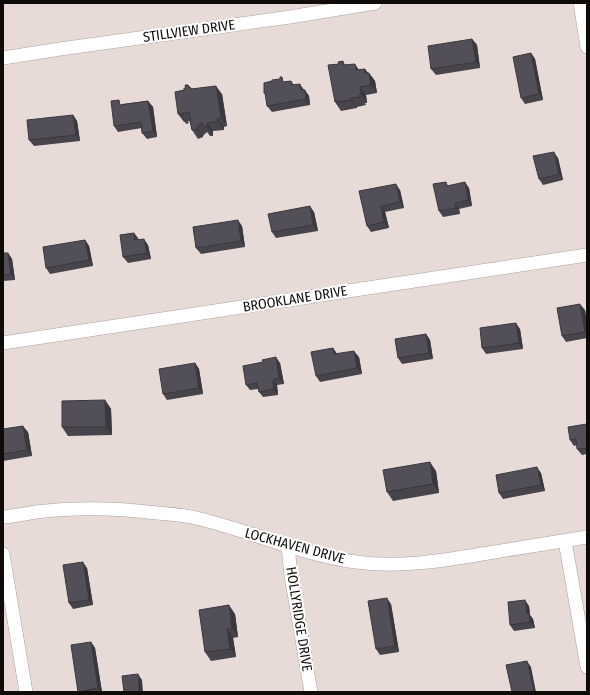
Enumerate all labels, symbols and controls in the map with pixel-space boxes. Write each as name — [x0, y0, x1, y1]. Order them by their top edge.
street label: STILLVIEW DRIVE — [142, 16, 236, 46]
street label: BROOKLANE DRIVE — [242, 282, 349, 316]
street label: LOCKHAVEN DRIVE — [243, 524, 347, 568]
street label: HOLLYRIDGE DRIVE — [282, 565, 316, 673]

